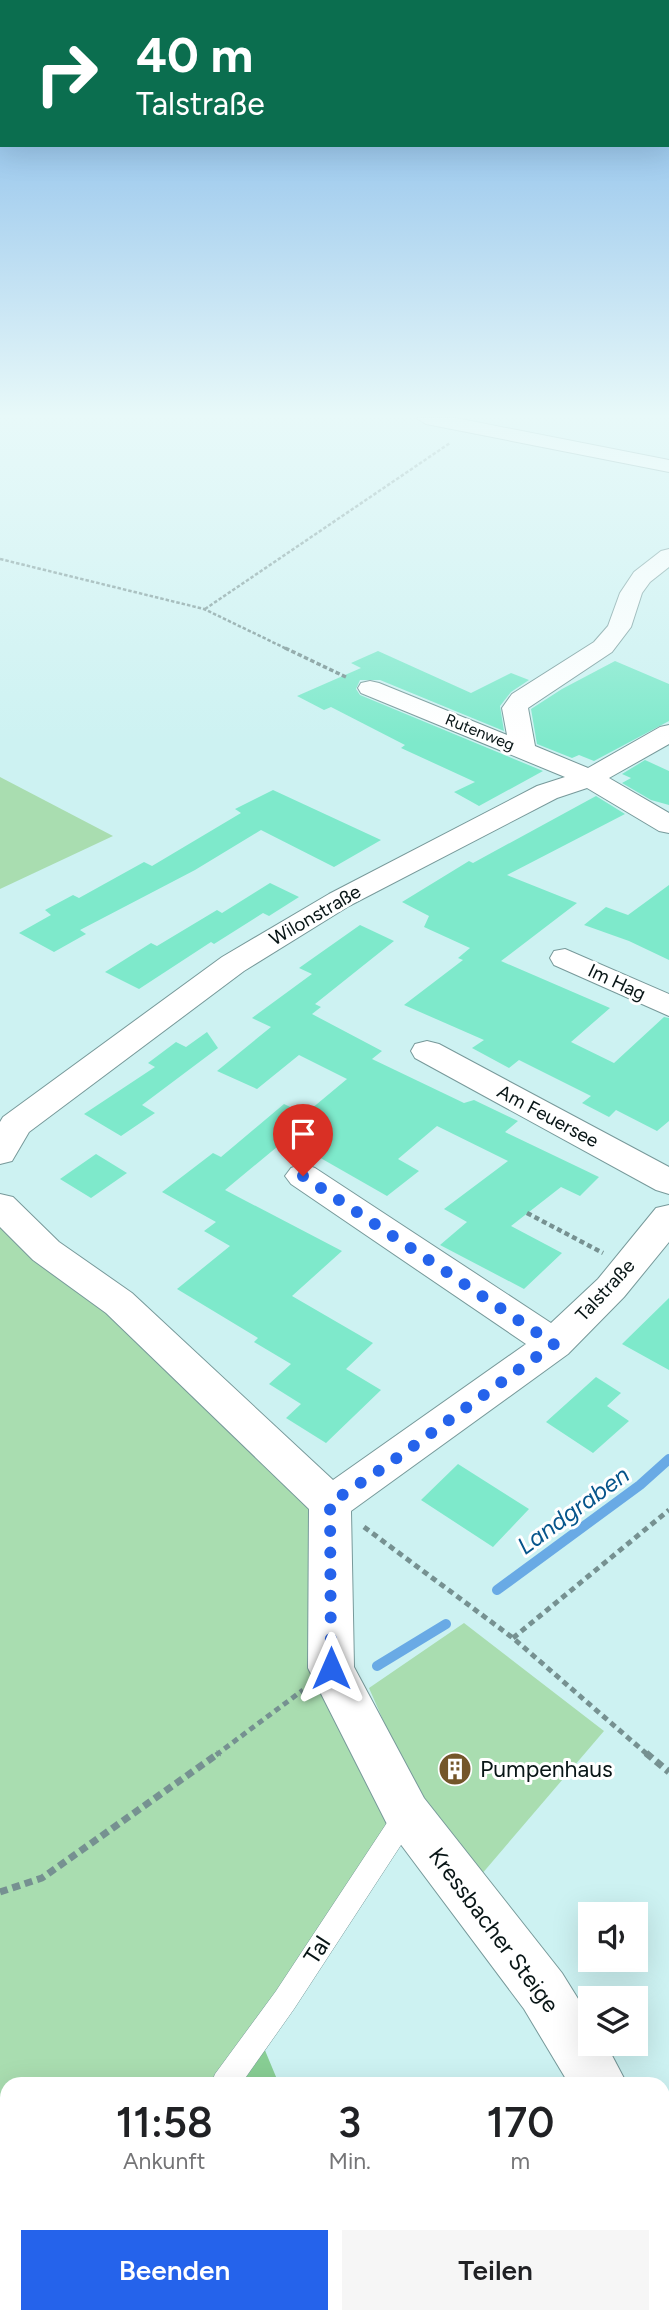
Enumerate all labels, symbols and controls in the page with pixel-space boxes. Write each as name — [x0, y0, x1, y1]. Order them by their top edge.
text: 40 m — [136, 25, 253, 84]
icon: right — [21, 28, 112, 119]
text: Talstraße — [136, 85, 265, 123]
street label: Rutenweg — [443, 710, 517, 754]
street label: Wilonstraße — [265, 880, 365, 950]
street label: Im Hag — [584, 959, 650, 1005]
street label: Am Feuersee — [493, 1080, 603, 1152]
pin — [273, 1104, 333, 1176]
icon: arrive — [284, 1115, 322, 1153]
street label: Talstraße — [571, 1254, 639, 1326]
water label: Landgraben — [511, 1460, 635, 1560]
position arrow — [294, 1631, 368, 1705]
building icon: Pumpenhaus — [436, 1750, 474, 1788]
place label: Pumpenhaus — [480, 1755, 613, 1783]
street label: Kressbacher Steige — [423, 1842, 565, 2018]
map controls — [578, 1902, 648, 2056]
button: sound — [578, 1902, 648, 1972]
street label: Tal — [298, 1931, 336, 1969]
button: layers — [578, 1986, 648, 2056]
text: 11:58 — [116, 2097, 213, 2148]
text: 3 — [338, 2097, 361, 2148]
text: 170 — [487, 2097, 554, 2148]
text: Ankunft — [123, 2147, 205, 2175]
text: Min. — [328, 2147, 371, 2175]
text: m — [511, 2147, 530, 2175]
button: Beenden — [21, 2230, 328, 2310]
button: Teilen — [342, 2230, 649, 2310]

